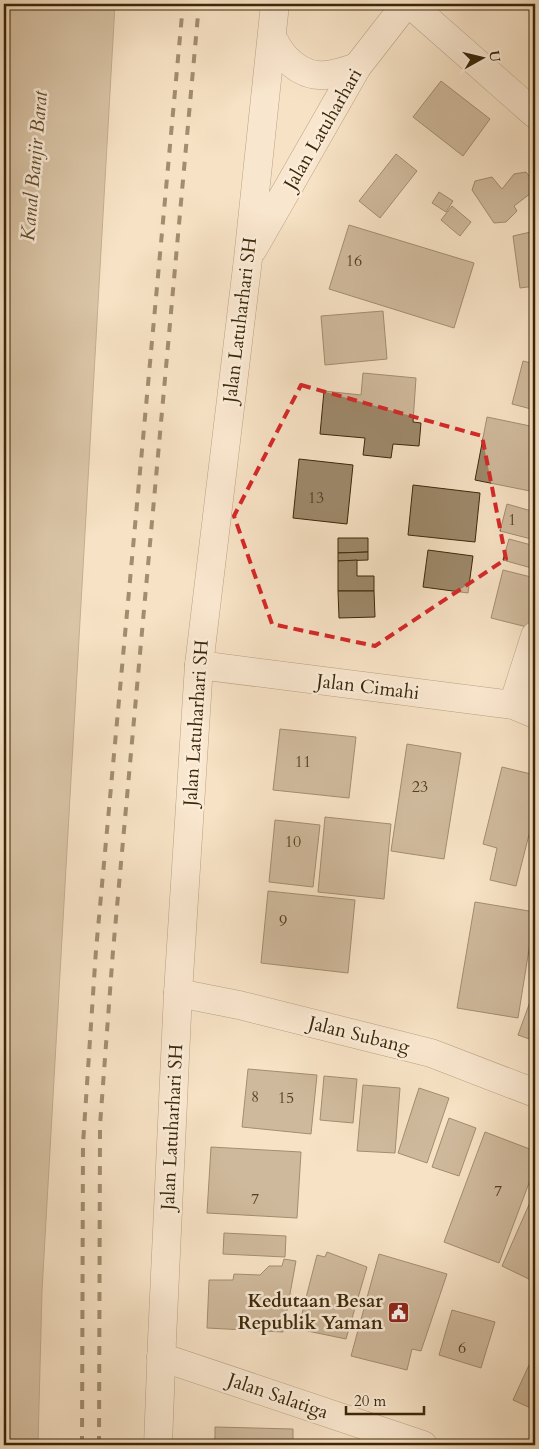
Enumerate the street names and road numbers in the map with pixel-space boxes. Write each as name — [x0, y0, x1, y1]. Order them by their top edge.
street label: Jalan Latuharhari — [276, 64, 368, 197]
street label: Jalan Latuharhari SH — [217, 236, 263, 407]
street label: Jalan Latuharhari SH — [177, 639, 215, 810]
street label: Jalan Cimahi — [312, 667, 421, 706]
street label: Jalan Subang — [303, 1009, 413, 1060]
street label: Jalan Latuharhari SH — [154, 1043, 189, 1214]
street label: Jalan Salatiga — [221, 1366, 332, 1425]

